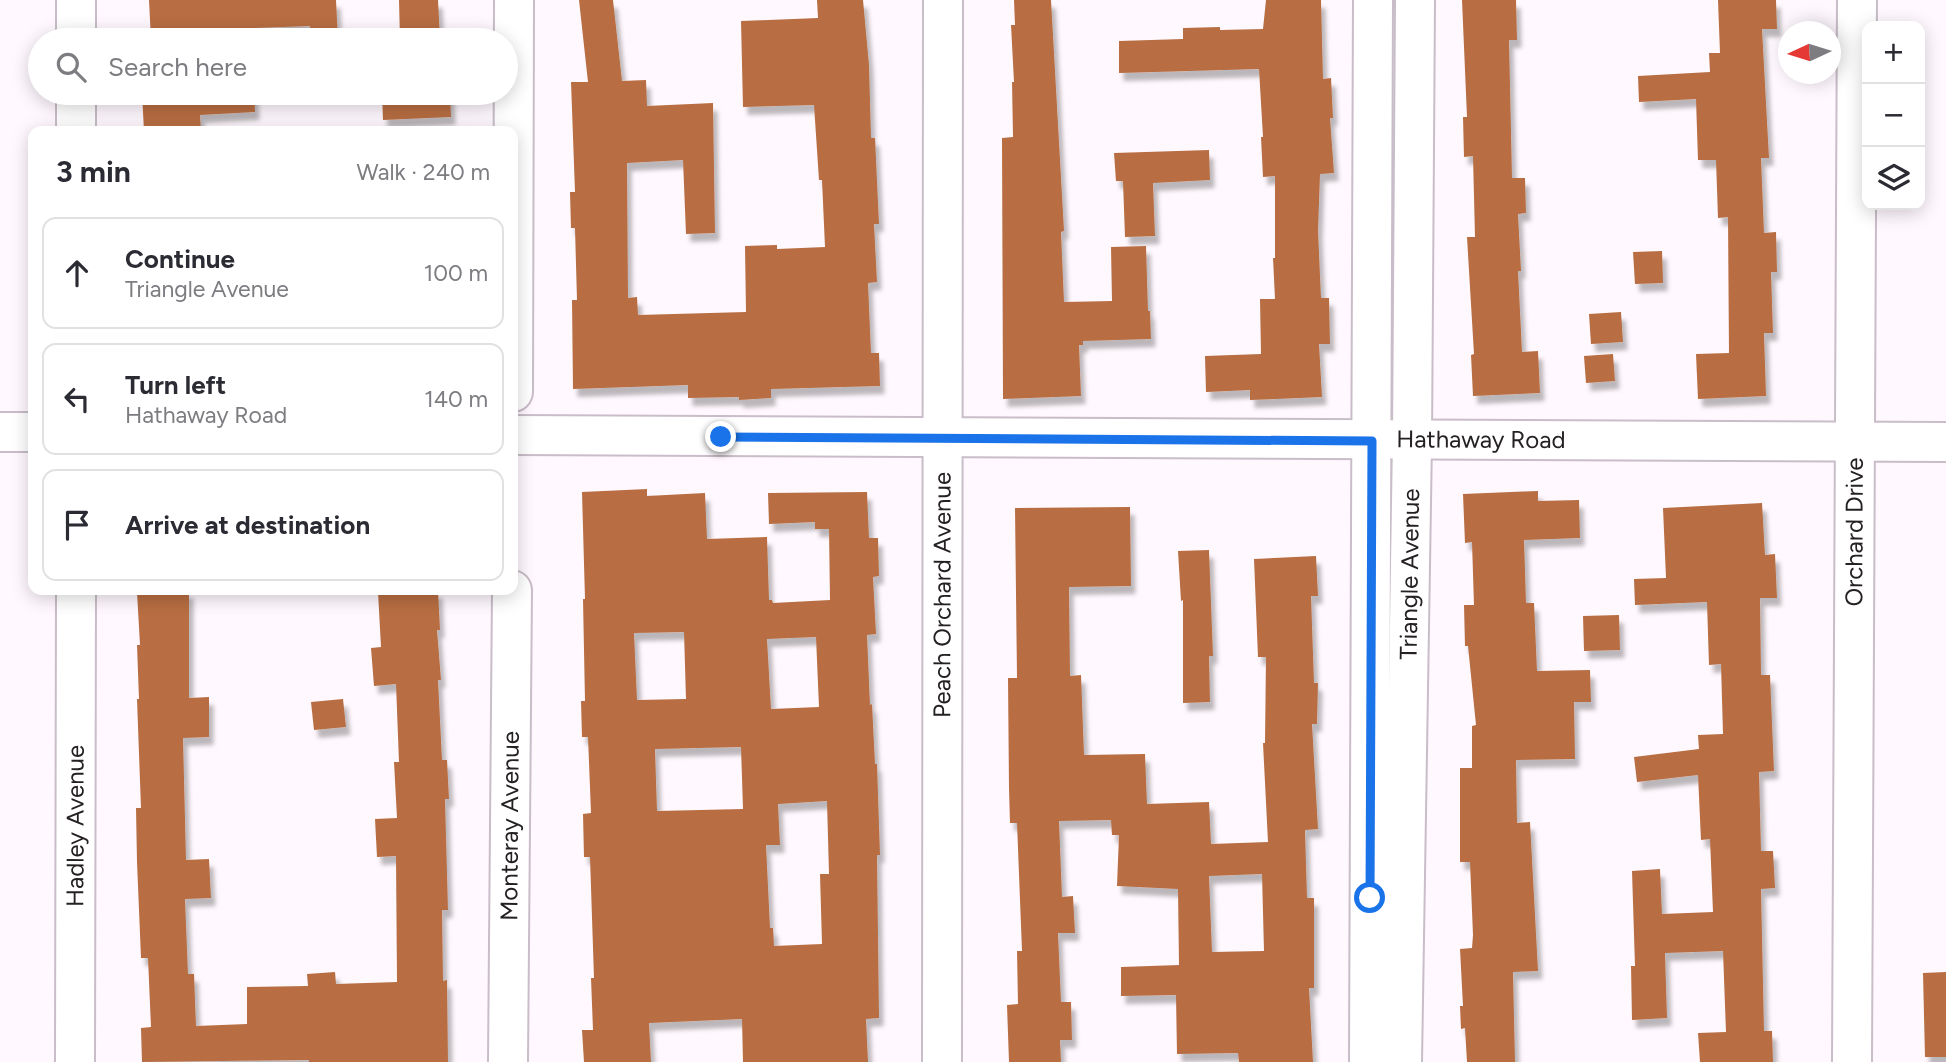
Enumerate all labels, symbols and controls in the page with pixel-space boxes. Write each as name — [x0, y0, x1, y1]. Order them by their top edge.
north arrow — [1778, 21, 1841, 84]
map controls — [1862, 21, 1925, 210]
button: + — [1862, 21, 1925, 84]
search box — [28, 28, 518, 105]
icon: search — [52, 48, 90, 86]
text: Search here — [108, 51, 247, 83]
button: − — [1862, 84, 1925, 147]
button: layers — [1862, 147, 1925, 210]
text: 3 min — [56, 153, 131, 190]
text: Walk · 240 m — [357, 158, 490, 186]
text: Continue — [125, 243, 235, 275]
icon: ahead — [58, 254, 96, 292]
text: 100 m — [424, 259, 488, 287]
text: Triangle Avenue — [125, 275, 289, 303]
text: Turn left — [125, 369, 226, 401]
icon: left — [58, 380, 96, 418]
text: 140 m — [424, 385, 488, 413]
text: Hathaway Road — [125, 401, 287, 429]
route end — [705, 421, 736, 452]
street label: Hathaway Road — [1396, 424, 1566, 454]
street label: Orchard Drive — [1839, 457, 1869, 607]
street label: Peach Orchard Avenue — [927, 472, 957, 718]
street label: Triangle Avenue — [1393, 488, 1425, 660]
icon: arrive — [58, 506, 96, 544]
text: Arrive at destination — [125, 509, 370, 541]
street label: Monteray Avenue — [494, 731, 525, 921]
street label: Hadley Avenue — [60, 745, 90, 907]
route start — [1354, 882, 1385, 913]

